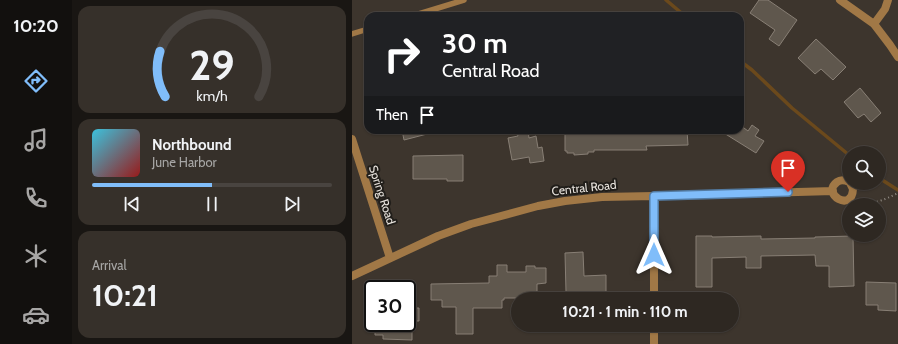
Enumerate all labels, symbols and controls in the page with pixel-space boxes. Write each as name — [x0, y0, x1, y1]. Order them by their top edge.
text: 10:20 — [13, 15, 59, 37]
text: 30 m — [442, 26, 508, 60]
icon: right — [376, 28, 428, 80]
text: 29 — [189, 40, 235, 90]
text: Central Road — [442, 60, 540, 82]
icon: directions — [22, 67, 50, 95]
text: km/h — [196, 87, 228, 105]
icon: arrive — [416, 104, 438, 126]
text: Then — [376, 106, 408, 124]
icon: music — [22, 126, 50, 154]
text: Northbound — [152, 136, 232, 154]
map controls — [842, 146, 886, 242]
button: search — [842, 146, 886, 190]
pin — [771, 151, 805, 192]
text: June Harbor — [152, 154, 217, 170]
icon: arrive — [777, 157, 799, 179]
street label: Spring Road — [366, 163, 399, 226]
street label: Central Road — [551, 177, 617, 198]
icon: phone — [22, 184, 50, 212]
icon: previous — [121, 193, 143, 215]
icon: pause — [201, 193, 223, 215]
icon: next — [281, 193, 303, 215]
button: layers — [842, 198, 886, 242]
position arrow — [633, 234, 675, 276]
icon: climate — [22, 242, 50, 270]
text: Arrival — [92, 257, 127, 273]
text: 10:21 — [92, 277, 158, 314]
speed limit sign: 30 — [364, 280, 416, 332]
icon: car — [22, 301, 50, 329]
text: 10:21 · 1 min · 110 m — [562, 303, 688, 321]

